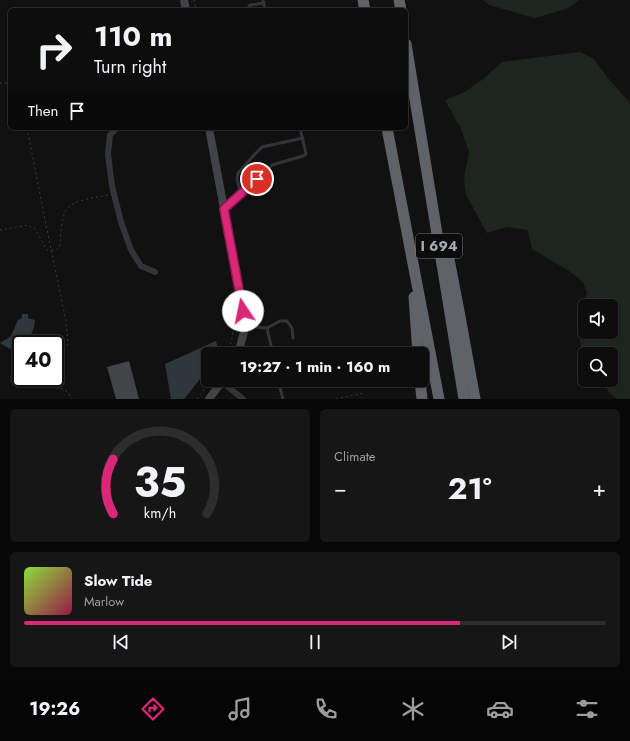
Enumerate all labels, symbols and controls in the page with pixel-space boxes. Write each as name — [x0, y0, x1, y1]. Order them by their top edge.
text: 110 m — [94, 16, 172, 57]
icon: right — [28, 24, 80, 76]
text: Turn right — [94, 54, 166, 80]
text: Then — [28, 100, 58, 122]
icon: arrive — [66, 100, 88, 122]
pin — [240, 162, 274, 196]
icon: arrive — [246, 168, 268, 190]
road number: I 694 — [416, 234, 462, 258]
position arrow — [222, 290, 264, 332]
map controls — [578, 299, 618, 387]
button: sound — [578, 299, 618, 339]
speed limit sign: 40 — [12, 335, 64, 387]
button: search — [578, 347, 618, 387]
text: 19:27 · 1 min · 160 m — [240, 356, 390, 378]
text: Climate — [334, 447, 375, 466]
text: 35 — [134, 451, 186, 512]
text: 21° — [448, 467, 492, 510]
text: − — [334, 472, 347, 504]
text: + — [592, 472, 606, 504]
text: km/h — [144, 502, 176, 522]
text: Slow Tide — [84, 570, 152, 592]
text: Marlow — [84, 592, 124, 611]
icon: previous — [110, 631, 132, 653]
icon: pause — [304, 631, 326, 653]
icon: next — [498, 631, 520, 653]
icon: directions — [139, 695, 167, 723]
icon: music — [226, 695, 254, 723]
icon: phone — [312, 695, 340, 723]
icon: climate — [399, 695, 427, 723]
icon: car — [486, 695, 514, 723]
icon: filters — [573, 695, 601, 723]
text: 19:26 — [29, 696, 80, 722]

